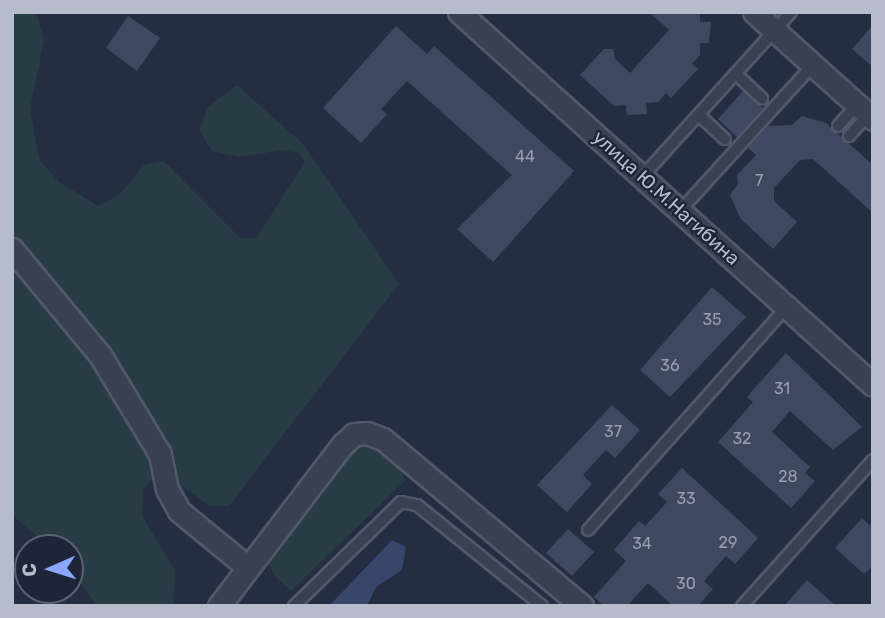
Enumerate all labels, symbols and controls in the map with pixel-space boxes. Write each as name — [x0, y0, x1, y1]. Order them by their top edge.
street label: улица Ю.М.Нагибина — [588, 126, 744, 270]
house number: 44 — [515, 147, 535, 167]
house number: 7 — [755, 171, 763, 191]
house number: 35 — [702, 310, 722, 330]
house number: 36 — [660, 356, 680, 376]
house number: 31 — [774, 379, 790, 399]
house number: 37 — [604, 422, 622, 442]
house number: 32 — [732, 429, 752, 449]
house number: 28 — [778, 467, 798, 487]
house number: 33 — [676, 489, 696, 509]
house number: 29 — [719, 533, 737, 553]
north arrow — [14, 534, 84, 604]
house number: 34 — [632, 534, 652, 554]
text: С — [18, 563, 41, 577]
house number: 30 — [676, 574, 696, 594]

